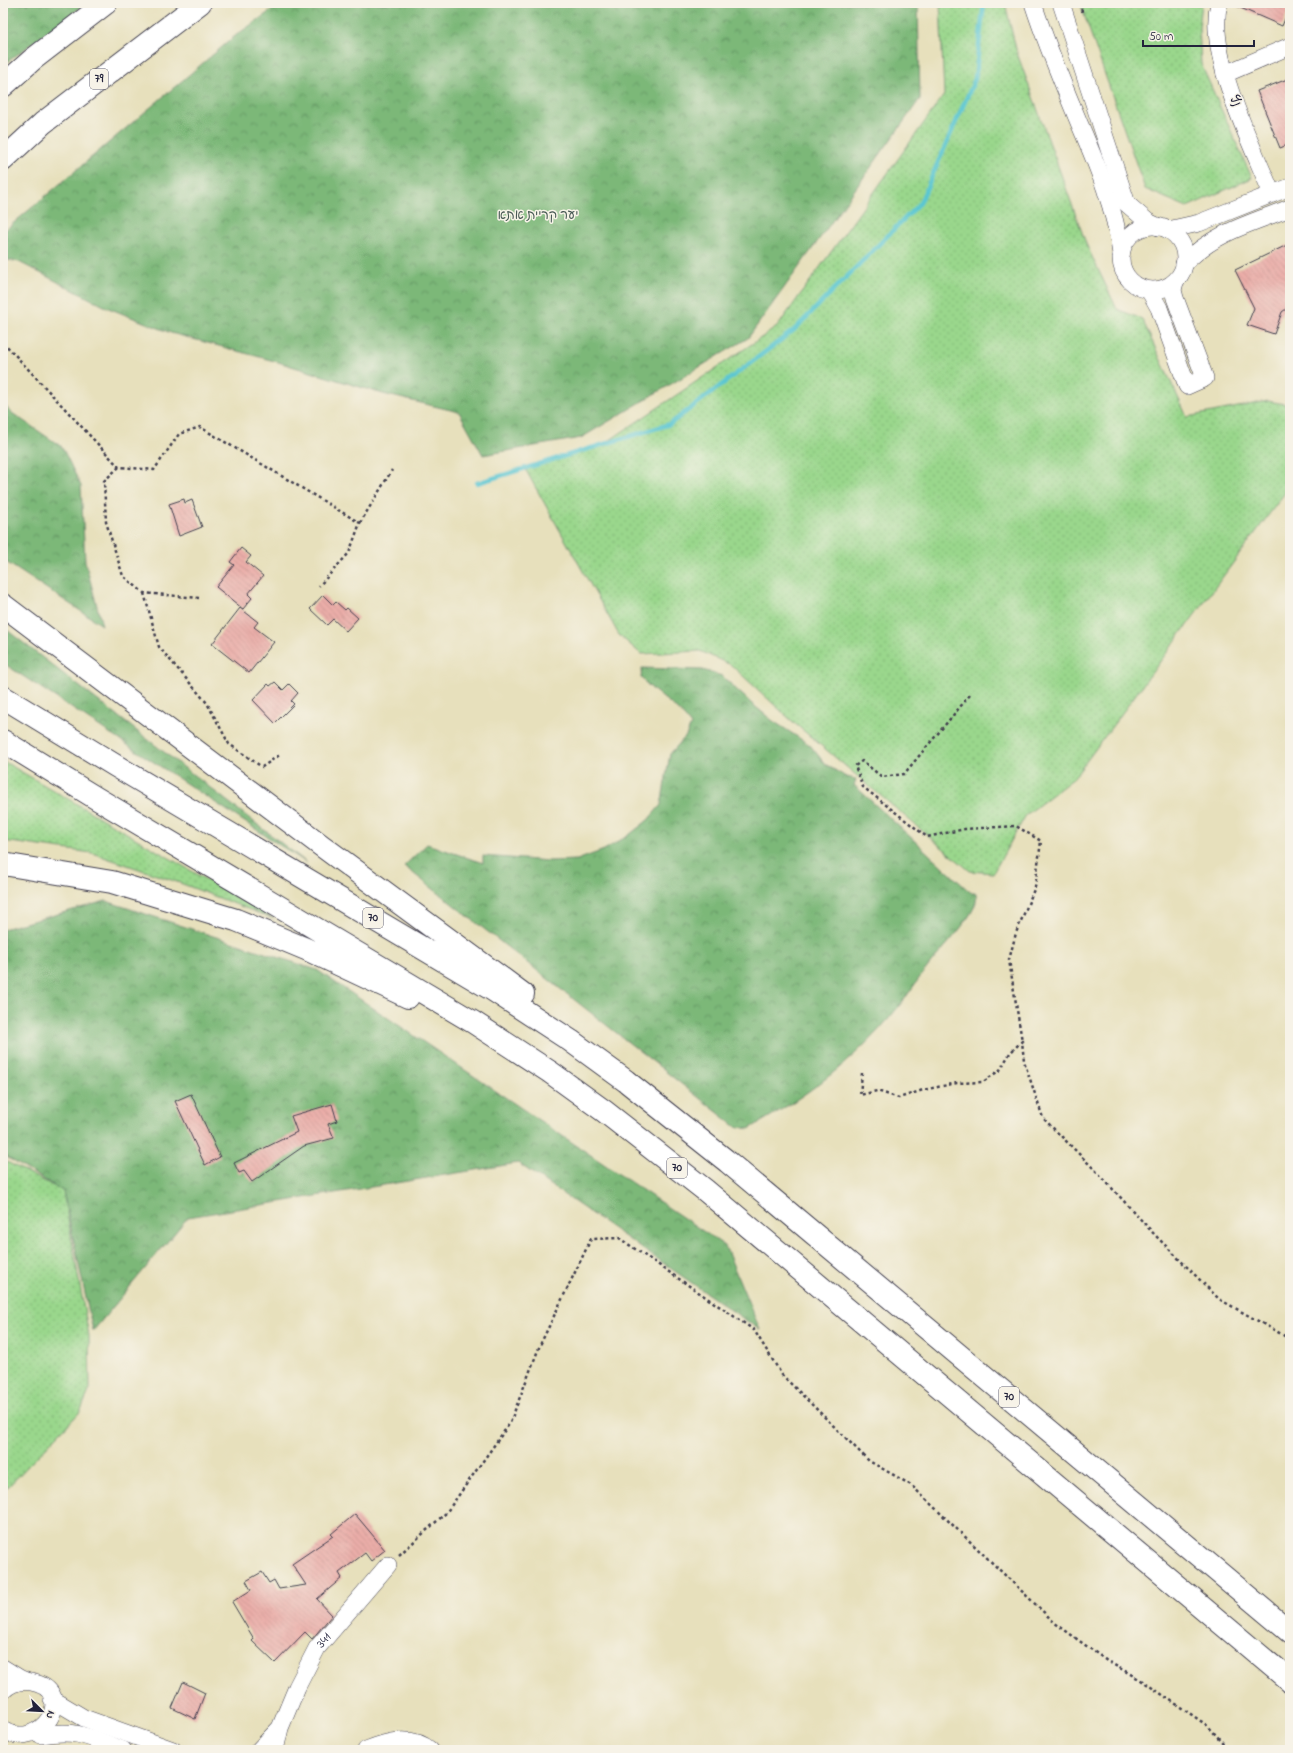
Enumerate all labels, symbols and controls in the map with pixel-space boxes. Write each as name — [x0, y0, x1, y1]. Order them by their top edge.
scale bar — [1143, 22, 1254, 48]
text: 50 m — [1149, 28, 1173, 46]
road number: 79 — [90, 69, 108, 89]
street label: נץ — [1224, 92, 1246, 110]
park label: יער קריית אתא — [498, 206, 578, 225]
road number: 70 — [363, 908, 383, 928]
road number: 70 — [667, 1158, 687, 1178]
road number: 70 — [999, 1387, 1019, 1407]
street label: 341 — [312, 1628, 336, 1652]
north arrow — [22, 1691, 62, 1731]
text: N — [41, 1708, 59, 1721]

